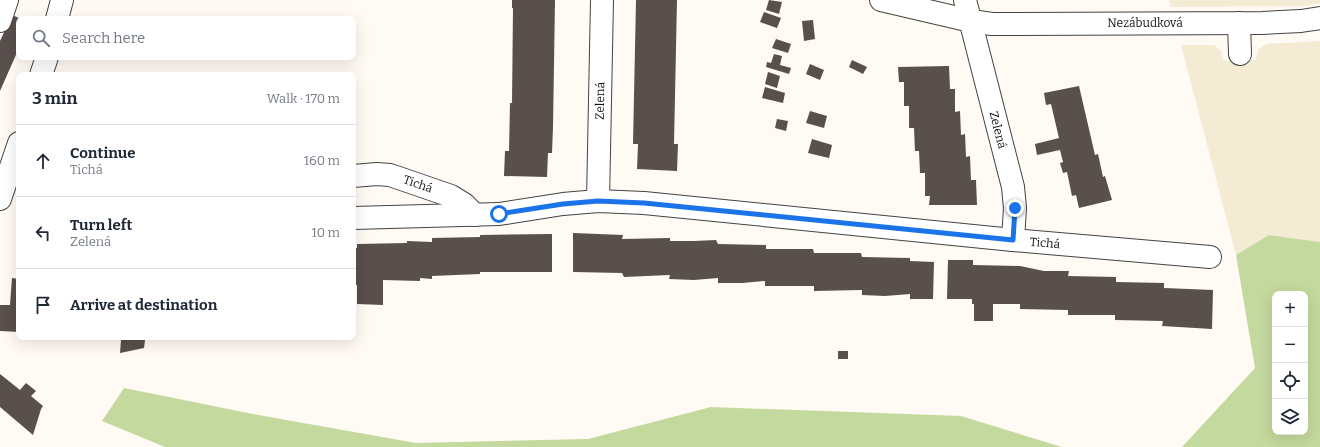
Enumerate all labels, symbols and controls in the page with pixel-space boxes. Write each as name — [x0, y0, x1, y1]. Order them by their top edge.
search box — [16, 16, 356, 60]
street label: Nezábudková — [1107, 16, 1183, 30]
icon: search — [30, 27, 52, 49]
text: Search here — [62, 29, 145, 47]
street label: Zelená — [593, 81, 607, 120]
text: 3 min — [32, 88, 77, 109]
text: Walk · 170 m — [267, 91, 340, 106]
street label: Zelená — [987, 110, 1009, 151]
text: Continue — [70, 144, 136, 162]
icon: ahead — [32, 150, 54, 172]
text: 160 m — [304, 153, 340, 168]
text: Tichá — [70, 162, 103, 177]
street label: Tichá — [401, 172, 435, 196]
route end — [1006, 199, 1024, 217]
route start — [490, 205, 508, 223]
text: Turn left — [70, 216, 132, 234]
icon: left — [32, 222, 54, 244]
text: 10 m — [311, 225, 340, 240]
text: Zelená — [70, 234, 111, 249]
street label: Tichá — [1029, 235, 1061, 251]
map controls — [1272, 291, 1308, 435]
button: + — [1272, 291, 1308, 327]
icon: arrive — [32, 294, 54, 316]
text: Arrive at destination — [70, 296, 217, 314]
button: − — [1272, 327, 1308, 363]
button: locate — [1272, 363, 1308, 399]
button: layers — [1272, 399, 1308, 435]

